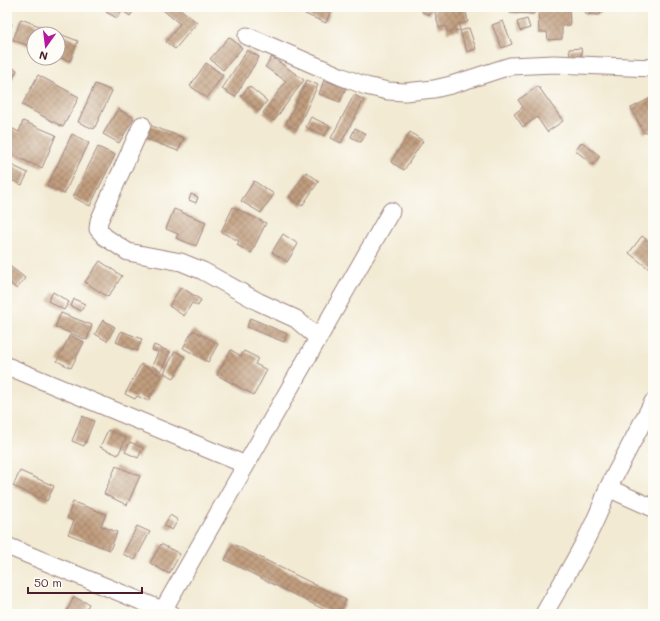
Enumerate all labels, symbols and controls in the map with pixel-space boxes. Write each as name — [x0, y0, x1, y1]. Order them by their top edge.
north arrow — [26, 26, 66, 66]
text: N — [38, 48, 49, 64]
scale bar — [28, 569, 142, 595]
text: 50 m — [34, 574, 62, 590]

